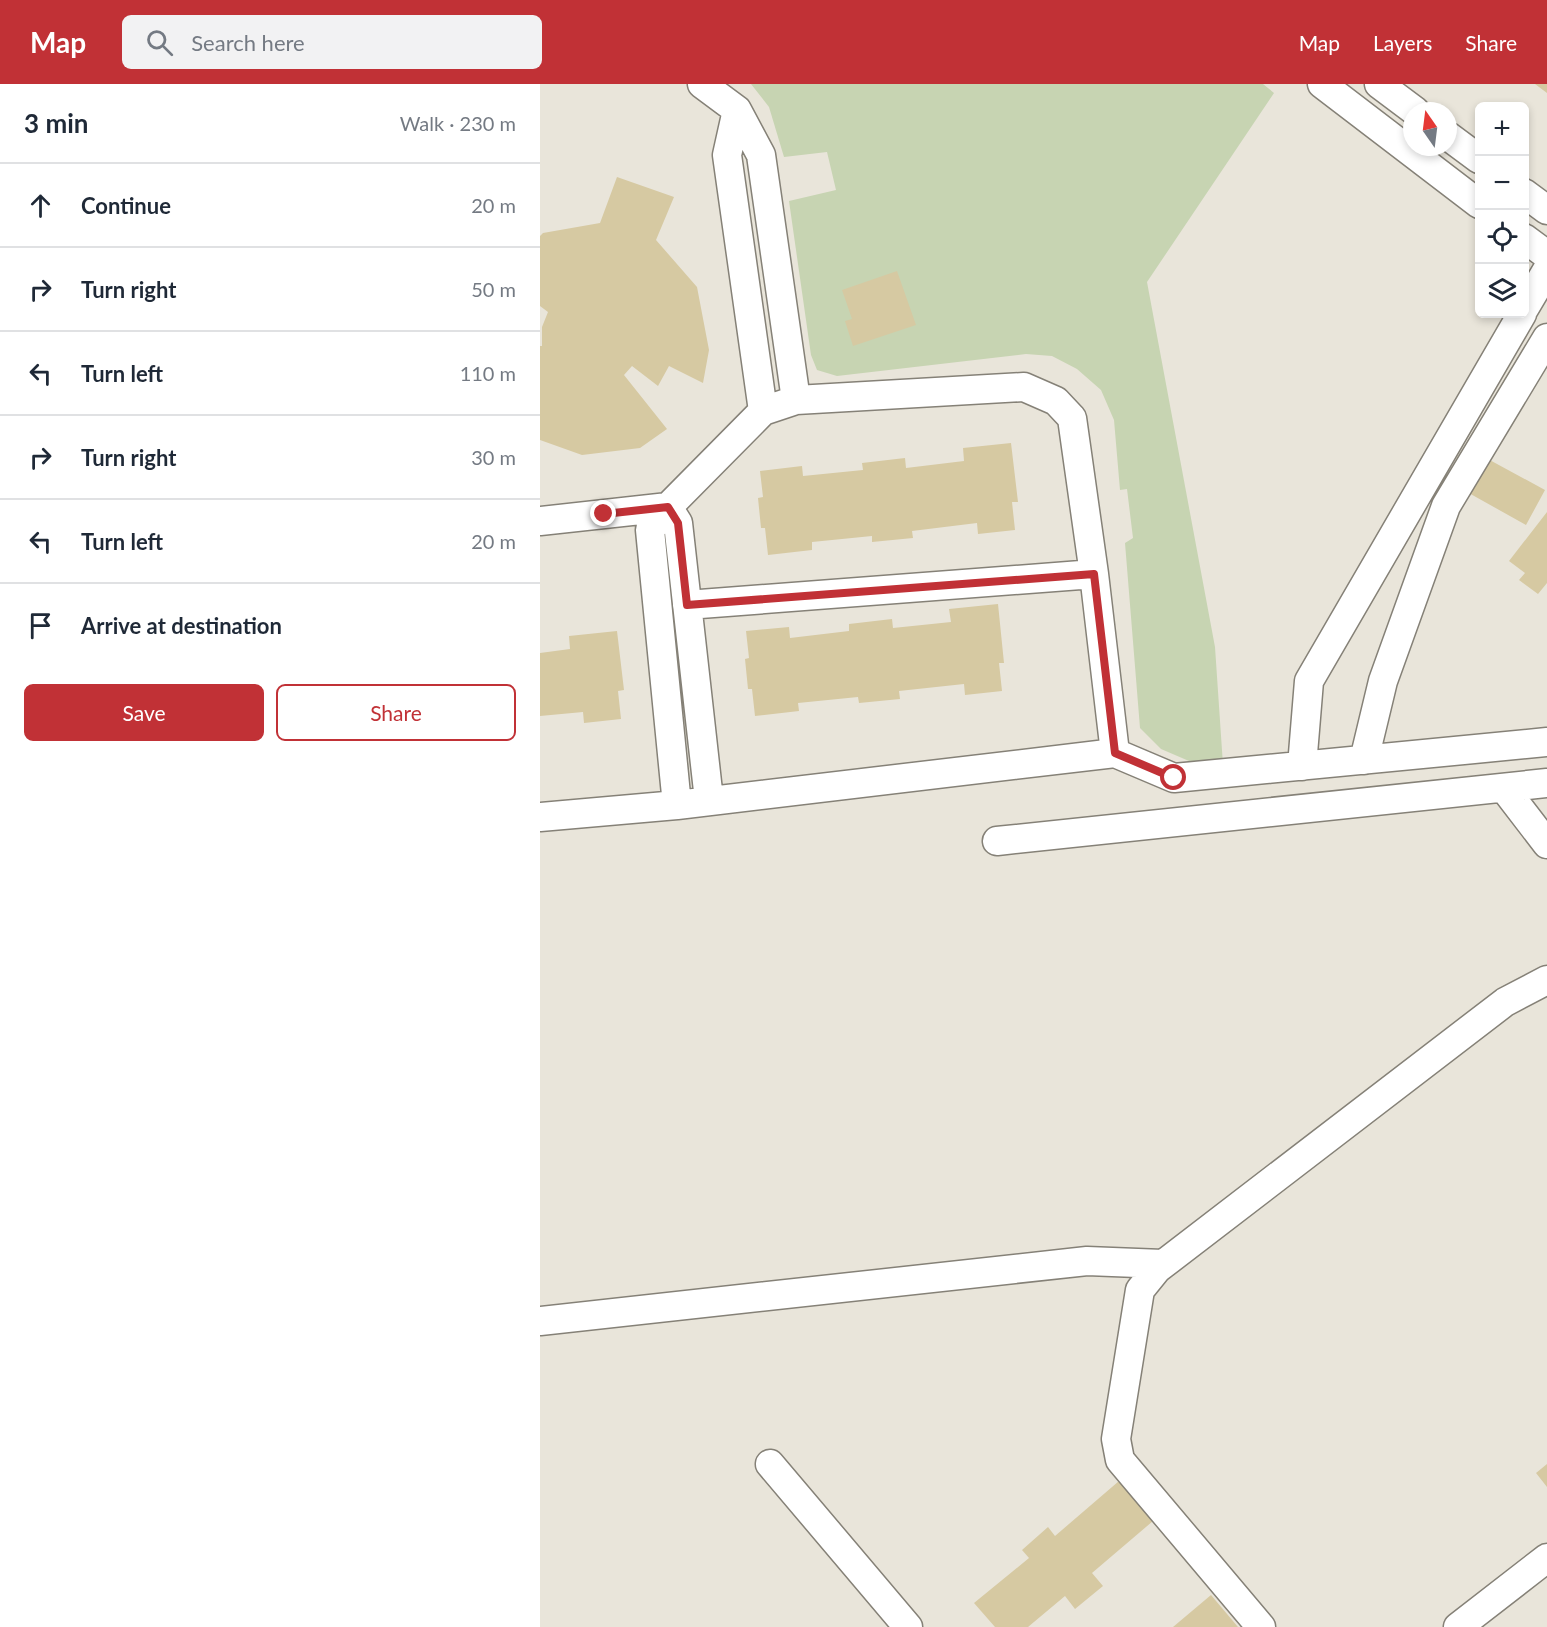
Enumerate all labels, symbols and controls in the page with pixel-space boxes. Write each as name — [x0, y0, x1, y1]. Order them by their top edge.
search box — [122, 15, 542, 69]
text: Map — [30, 25, 86, 59]
icon: search — [143, 26, 176, 59]
text: Search here — [191, 29, 305, 56]
text: Map — [1299, 30, 1340, 55]
text: Layers — [1373, 30, 1432, 55]
text: Share — [1465, 30, 1517, 55]
north arrow — [1403, 102, 1457, 156]
map controls — [1475, 102, 1529, 318]
button: + — [1475, 102, 1529, 156]
text: 3 min — [24, 107, 88, 139]
text: Walk · 230 m — [400, 111, 516, 135]
button: − — [1475, 156, 1529, 210]
icon: ahead — [24, 189, 57, 222]
text: Continue — [81, 192, 171, 219]
text: 20 m — [471, 193, 516, 217]
button: locate — [1475, 210, 1529, 264]
button: layers — [1475, 264, 1529, 318]
icon: right — [24, 273, 57, 306]
text: Turn right — [81, 276, 176, 303]
text: 50 m — [471, 277, 516, 301]
icon: left — [24, 357, 57, 390]
text: Turn left — [81, 360, 163, 387]
text: 110 m — [460, 361, 516, 385]
icon: right — [24, 441, 57, 474]
text: Turn right — [81, 444, 176, 471]
text: 30 m — [471, 445, 516, 469]
route end — [590, 500, 616, 526]
icon: left — [24, 525, 57, 558]
text: Turn left — [81, 528, 163, 555]
text: 20 m — [471, 529, 516, 553]
icon: arrive — [24, 609, 57, 642]
text: Arrive at destination — [81, 612, 282, 639]
button: Save — [24, 684, 264, 741]
button: Share — [276, 684, 516, 741]
route start — [1160, 764, 1186, 790]

